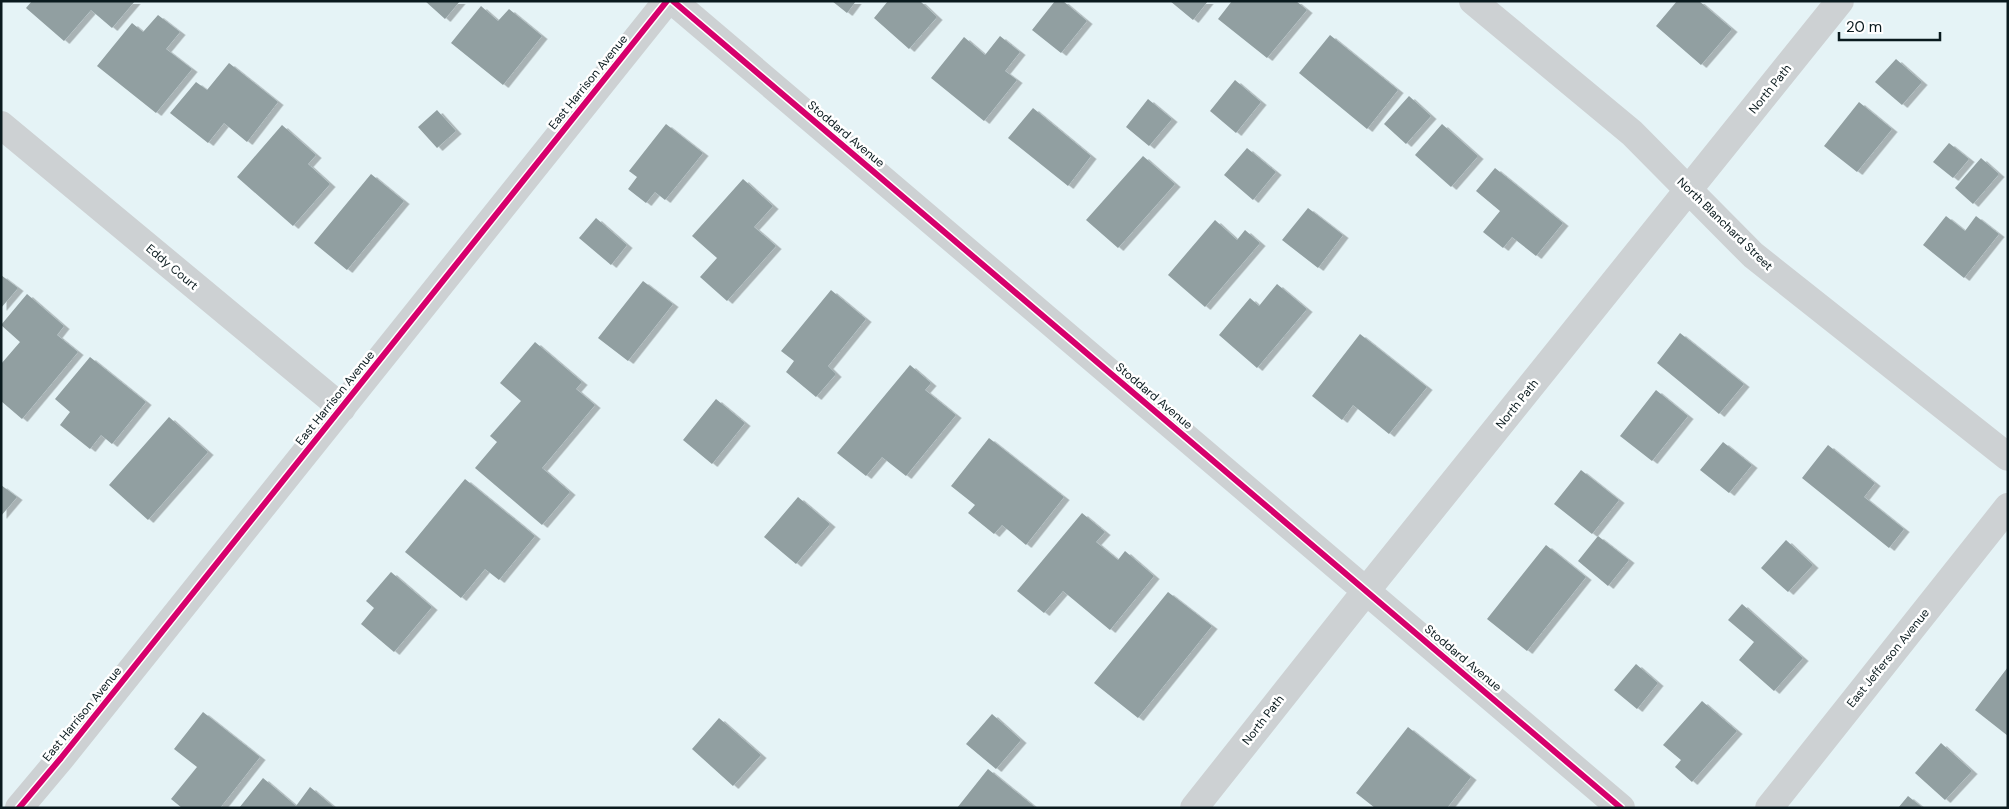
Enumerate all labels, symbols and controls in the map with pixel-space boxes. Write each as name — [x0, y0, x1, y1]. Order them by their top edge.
scale bar — [1839, 10, 1940, 42]
text: 20 m — [1846, 17, 1882, 37]
street label: East Harrison Avenue — [545, 31, 631, 133]
street label: North Path — [1745, 61, 1795, 117]
street label: Stoddard Avenue — [804, 97, 888, 171]
street label: North Blanchard Street — [1674, 174, 1777, 274]
street label: Eddy Court — [143, 240, 202, 294]
street label: East Harrison Avenue — [292, 347, 378, 449]
street label: Stoddard Avenue — [1112, 359, 1196, 433]
street label: North Path — [1492, 376, 1542, 432]
street label: East Jefferson Avenue — [1843, 605, 1933, 711]
street label: Stoddard Avenue — [1421, 621, 1505, 695]
street label: East Harrison Avenue — [39, 663, 125, 765]
street label: North Path — [1238, 692, 1288, 748]

